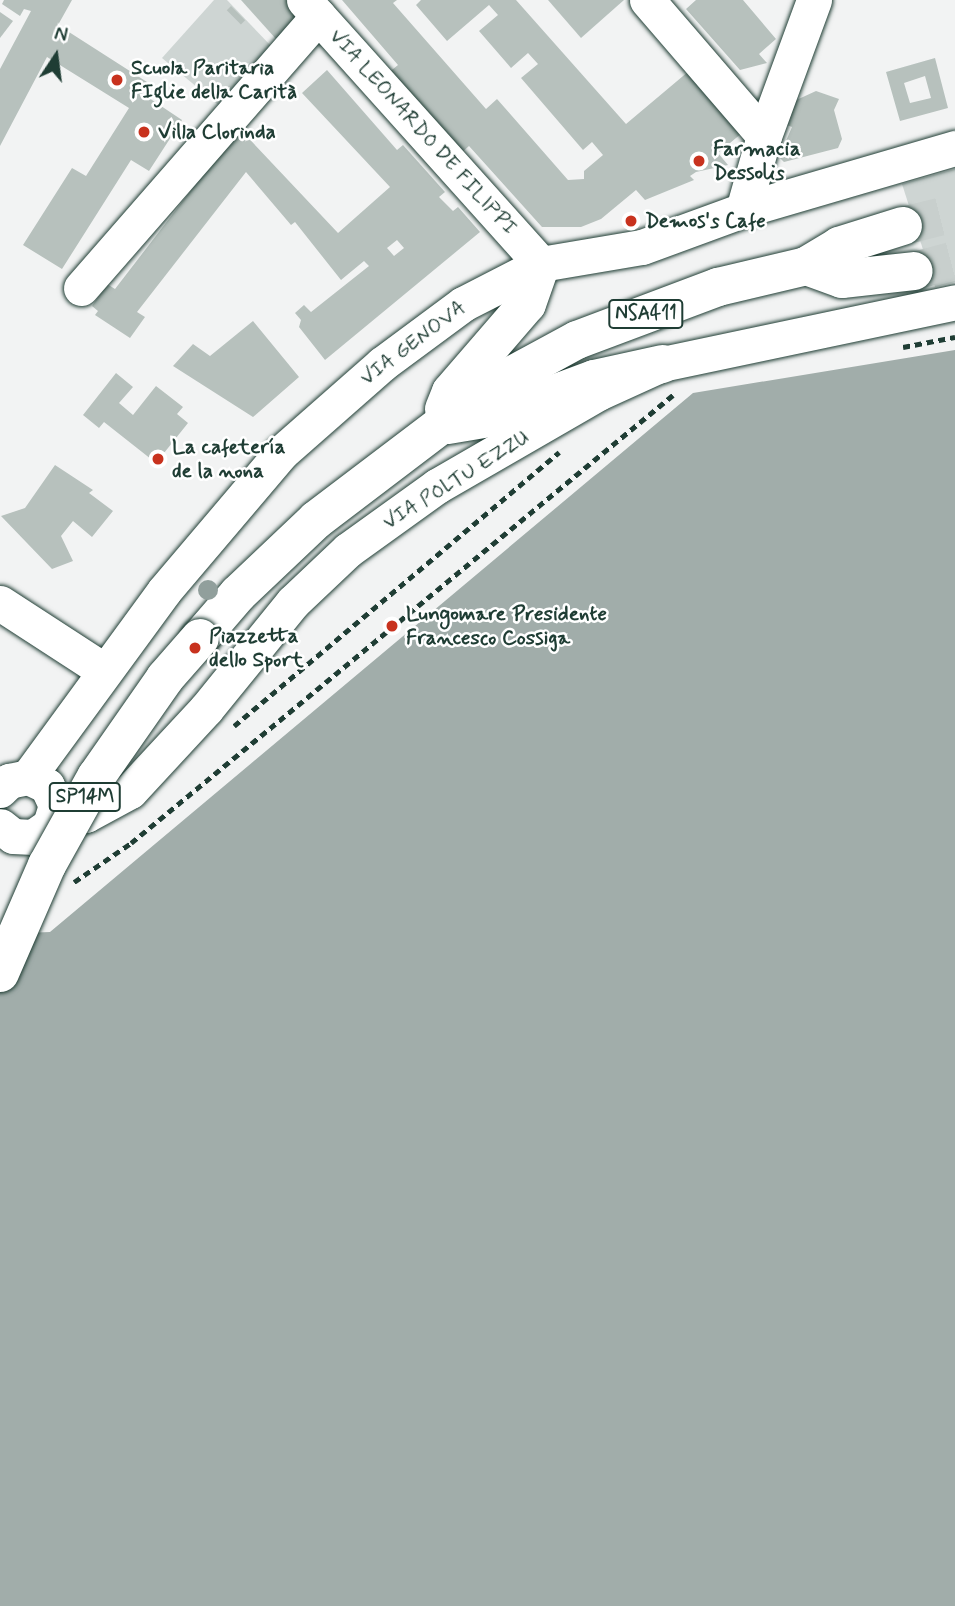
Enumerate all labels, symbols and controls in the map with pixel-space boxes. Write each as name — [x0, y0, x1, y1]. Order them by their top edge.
north arrow — [21, 21, 91, 91]
text: N — [52, 21, 70, 49]
street label: VIA LEONARDO DE FILIPPI — [324, 24, 522, 240]
place label: Scuola Paritaria FIglie della Carità — [131, 55, 296, 105]
marker: Scuola Paritaria FIglie della Carità — [109, 72, 125, 88]
place label: Villa Clorinda — [158, 119, 279, 145]
marker: Villa Clorinda — [136, 124, 152, 140]
place label: Farmacia Dessolis — [713, 136, 801, 186]
marker: Farmacia Dessolis — [691, 153, 707, 169]
place label: Demos's Cafe — [645, 208, 770, 234]
marker: Demos's Cafe — [623, 213, 639, 229]
street label: VIA GENOVA — [355, 295, 471, 391]
road number: NSA411 — [608, 298, 684, 330]
street label: VIA POLTU EZZU — [379, 425, 533, 535]
place label: La cafetería de la nona — [172, 434, 284, 484]
marker: La cafetería de la nona — [150, 451, 166, 467]
place label: Lungomare Presidente Francesco Cossiga — [406, 601, 606, 651]
marker: Lungomare Presidente Francesco Cossiga — [384, 618, 400, 634]
place label: Piazzetta dello Sport — [209, 623, 304, 673]
marker: Piazzetta dello Sport — [187, 640, 203, 656]
road number: SP14M — [48, 782, 122, 812]

